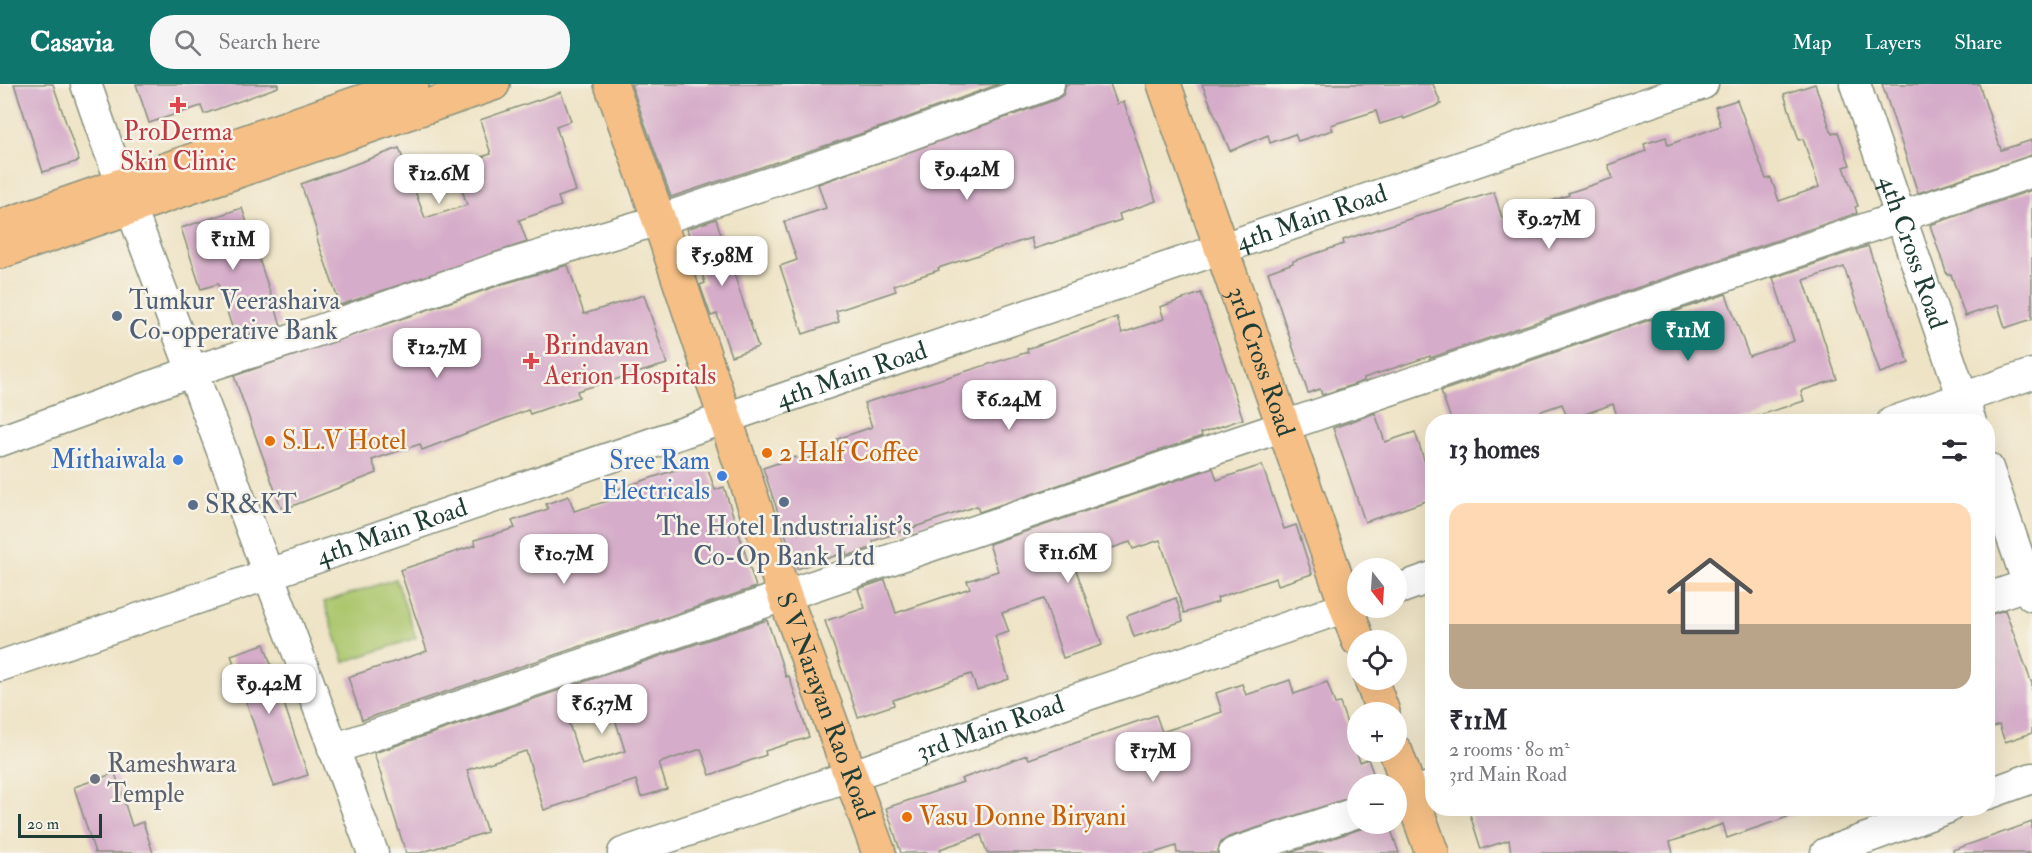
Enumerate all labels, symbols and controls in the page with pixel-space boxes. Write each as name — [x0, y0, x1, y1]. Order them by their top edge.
search box — [150, 15, 570, 69]
text: Casavia — [30, 25, 114, 60]
icon: search — [171, 26, 204, 59]
text: Search here — [219, 28, 320, 56]
text: Map — [1792, 29, 1832, 56]
text: Layers — [1865, 29, 1921, 56]
text: Share — [1954, 29, 2002, 56]
marker: ProDerma Skin Clinic — [169, 96, 187, 114]
place label: ProDerma Skin Clinic — [120, 116, 236, 178]
pin: ₹9.42M — [918, 150, 1016, 201]
pin: ₹12.6M — [390, 154, 488, 205]
text: ₹9.42M — [934, 157, 1000, 182]
text: ₹12.6M — [408, 161, 470, 186]
street label: 4th Cross Road — [1872, 171, 1954, 334]
street label: 4th Main Road — [1232, 177, 1391, 258]
pin: ₹9.27M — [1500, 199, 1598, 250]
text: ₹9.27M — [1517, 206, 1581, 231]
pin: ₹11M — [197, 220, 269, 271]
text: ₹11M — [210, 227, 256, 252]
pin: ₹5.98M — [673, 236, 771, 287]
text: ₹5.98M — [691, 243, 753, 268]
street label: 3rd Cross Road — [1220, 282, 1302, 441]
place label: Tumkur Veerashaiva Co-opperative Bank — [129, 285, 341, 348]
marker: Tumkur Veerashaiva Co-opperative Bank — [110, 309, 124, 323]
pin: ₹11M — [1652, 311, 1724, 362]
text: ₹11M — [1665, 318, 1711, 343]
pin: ₹12.7M — [388, 328, 486, 379]
place label: Brindavan Aerion Hospitals — [543, 330, 716, 393]
street label: 4th Main Road — [772, 334, 932, 416]
text: ₹12.7M — [407, 335, 467, 360]
marker: Brindavan Aerion Hospitals — [522, 352, 540, 370]
pin: ₹6.24M — [960, 380, 1058, 431]
text: ₹6.24M — [976, 387, 1042, 412]
place label: S.L.V Hotel — [282, 425, 407, 457]
marker: S.L.V Hotel — [263, 434, 277, 448]
text: 13 homes — [1449, 434, 1540, 466]
icon: filters — [1938, 434, 1971, 467]
place label: 2 Half Coffee — [779, 437, 918, 469]
place label: Mithaiwala — [51, 444, 166, 476]
place label: Sree Ram Electricals — [602, 445, 710, 507]
marker: 2 Half Coffee — [760, 446, 774, 460]
marker: Mithaiwala — [171, 453, 185, 467]
marker: Sree Ram Electricals — [715, 469, 729, 483]
place label: SR&KT — [205, 489, 297, 521]
street label: 4th Main Road — [312, 491, 472, 573]
marker: The Hotel Industrialist's Co-Op Bank Ltd — [777, 495, 791, 509]
marker: SR&KT — [186, 498, 200, 512]
place label: The Hotel Industrialist's Co-Op Bank Ltd — [657, 511, 912, 574]
pin: ₹11.6M — [1019, 533, 1117, 584]
pin: ₹10.7M — [515, 534, 613, 585]
text: ₹11.6M — [1038, 540, 1098, 565]
text: ₹10.7M — [534, 541, 594, 566]
icon: home — [1656, 542, 1764, 650]
north arrow — [1347, 558, 1407, 618]
map controls — [1347, 558, 1407, 834]
street label: S V Narayan Rao Road — [769, 588, 882, 824]
button: locate — [1347, 630, 1407, 690]
pin: ₹9.42M — [220, 664, 318, 715]
text: ₹9.42M — [236, 671, 302, 696]
pin: ₹6.37M — [553, 684, 651, 735]
street label: 3rd Main Road — [912, 688, 1068, 768]
text: ₹6.37M — [571, 691, 633, 716]
button: + — [1347, 702, 1407, 762]
text: ₹11M — [1449, 705, 1508, 737]
pin: ₹17M — [1117, 732, 1189, 783]
text: 2 rooms · 80 m² — [1449, 737, 1570, 762]
text: ₹17M — [1129, 739, 1177, 764]
place label: Rameshwara Temple — [107, 748, 237, 811]
text: 3rd Main Road — [1449, 762, 1567, 787]
marker: Rameshwara Temple — [88, 772, 102, 786]
button: − — [1347, 774, 1407, 834]
place label: Vasu Donne Biryani — [919, 801, 1127, 833]
marker: Vasu Donne Biryani — [900, 810, 914, 824]
scale bar — [18, 811, 102, 838]
text: 20 m — [27, 814, 59, 834]

